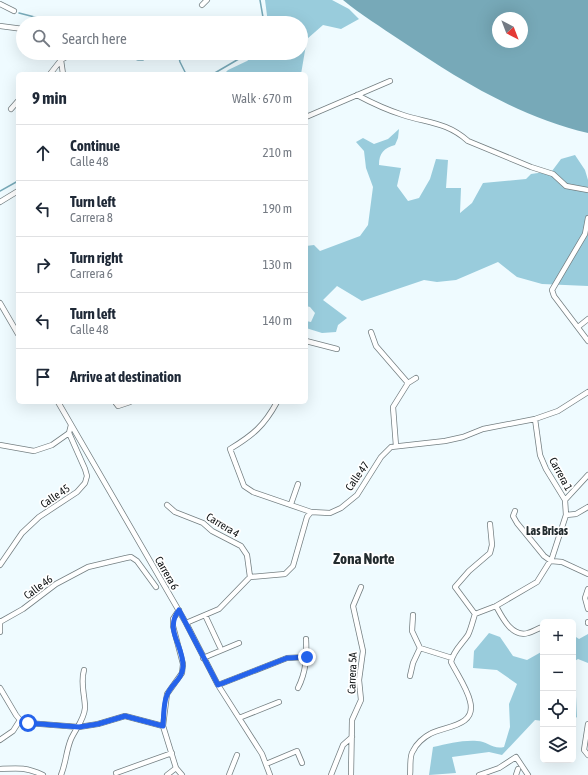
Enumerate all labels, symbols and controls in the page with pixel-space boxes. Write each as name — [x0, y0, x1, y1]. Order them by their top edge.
north arrow — [492, 12, 528, 48]
search box — [16, 16, 308, 60]
icon: search — [30, 27, 52, 49]
text: Search here — [62, 30, 127, 47]
text: 9 min — [32, 88, 67, 108]
text: Walk · 670 m — [232, 91, 292, 106]
text: Continue — [70, 137, 120, 154]
icon: ahead — [32, 142, 54, 164]
text: 210 m — [263, 145, 292, 160]
text: Calle 48 — [70, 154, 109, 169]
text: Turn left — [70, 193, 116, 210]
icon: left — [32, 198, 54, 220]
text: 190 m — [263, 201, 292, 216]
text: Carrera 8 — [70, 210, 113, 225]
text: Turn right — [70, 249, 123, 266]
icon: right — [32, 254, 54, 276]
text: 130 m — [263, 257, 292, 272]
text: Carrera 6 — [70, 266, 113, 281]
text: Turn left — [70, 305, 116, 322]
icon: left — [32, 310, 54, 332]
text: 140 m — [263, 313, 292, 328]
text: Calle 48 — [70, 322, 109, 337]
icon: arrive — [32, 366, 54, 388]
text: Arrive at destination — [70, 368, 181, 385]
street label: Carrera 1 — [547, 455, 575, 493]
street label: Calle 47 — [343, 459, 371, 493]
street label: Calle 45 — [38, 482, 72, 510]
street label: Carrera 4 — [204, 510, 242, 540]
district label: Las Brisas — [526, 524, 569, 538]
district label: Zona Norte — [333, 550, 395, 567]
street label: Carrera 6 — [153, 554, 181, 592]
street label: Calle 46 — [21, 573, 55, 601]
map controls — [540, 619, 576, 763]
button: + — [540, 619, 576, 655]
route end — [298, 648, 316, 666]
street label: Carrera 5A — [345, 651, 359, 694]
button: − — [540, 655, 576, 691]
button: locate — [540, 691, 576, 727]
route start — [19, 714, 37, 732]
button: layers — [540, 727, 576, 763]

